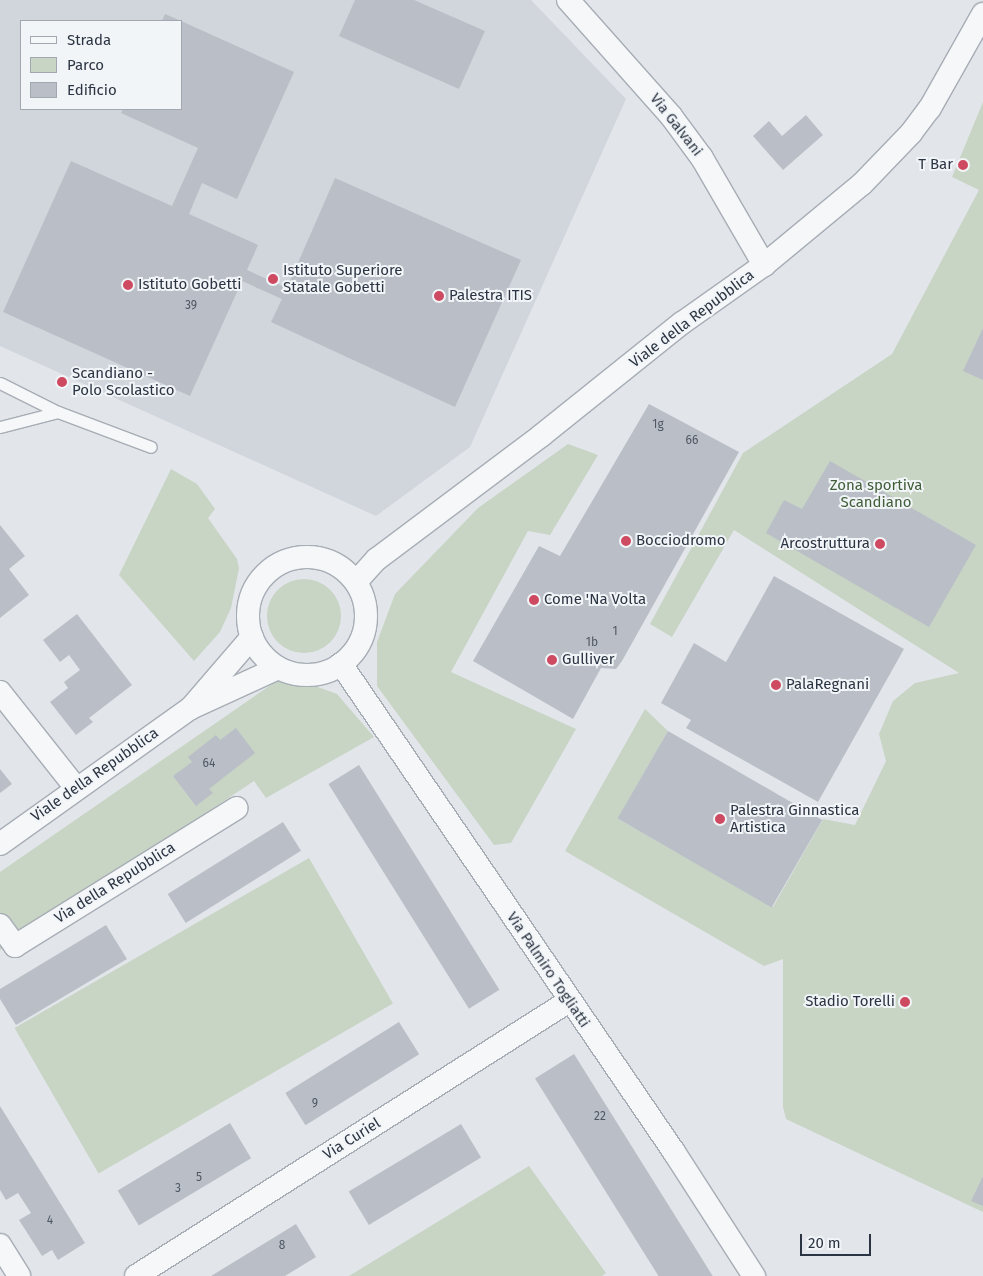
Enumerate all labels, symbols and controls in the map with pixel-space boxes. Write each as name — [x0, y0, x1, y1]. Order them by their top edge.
legend — [20, 20, 182, 110]
text: Strada — [67, 31, 111, 49]
text: Parco — [67, 56, 104, 74]
text: Edificio — [67, 81, 117, 99]
street label: Via Galvani — [646, 90, 706, 160]
place label: T Bar — [918, 156, 953, 174]
marker: T Bar — [957, 159, 969, 171]
place label: Istituto Superiore Statale Gobetti — [283, 261, 402, 296]
street label: Viale della Repubblica — [626, 266, 758, 372]
marker: Istituto Superiore Statale Gobetti — [267, 273, 279, 285]
place label: Istituto Gobetti — [138, 276, 242, 294]
marker: Istituto Gobetti — [122, 279, 134, 291]
place label: Palestra ITIS — [449, 287, 532, 305]
marker: Palestra ITIS — [433, 290, 445, 302]
house number: 39 — [185, 299, 197, 313]
place label: Scandiano - Polo Scolastico — [72, 364, 174, 399]
marker: Scandiano - Polo Scolastico — [56, 376, 68, 388]
house number: 1g — [652, 418, 664, 432]
house number: 66 — [686, 434, 698, 448]
park label: Zona sportiva Scandiano — [830, 476, 922, 511]
place label: Bocciodromo — [636, 532, 726, 550]
marker: Bocciodromo — [620, 535, 632, 547]
place label: Arcostruttura — [781, 535, 870, 553]
marker: Arcostruttura — [874, 538, 886, 550]
place label: Come 'Na Volta — [544, 591, 646, 609]
marker: Come 'Na Volta — [528, 594, 540, 606]
house number: 1 — [612, 625, 618, 639]
house number: 1b — [586, 636, 598, 650]
place label: Gulliver — [562, 651, 614, 669]
marker: Gulliver — [546, 654, 558, 666]
place label: PalaRegnani — [786, 676, 869, 694]
marker: PalaRegnani — [770, 679, 782, 691]
street label: Viale della Repubblica — [28, 724, 162, 826]
house number: 64 — [203, 757, 215, 771]
place label: Palestra Ginnastica Artistica — [730, 801, 859, 836]
marker: Palestra Ginnastica Artistica — [714, 813, 726, 825]
street label: Via della Repubblica — [51, 839, 179, 927]
street label: Via Palmiro Togliatti — [503, 909, 593, 1031]
place label: Stadio Torelli — [805, 993, 895, 1011]
marker: Stadio Torelli — [899, 996, 911, 1008]
house number: 9 — [312, 1097, 318, 1111]
house number: 22 — [594, 1110, 606, 1124]
street label: Via Curiel — [320, 1114, 384, 1164]
house number: 5 — [196, 1171, 202, 1185]
house number: 3 — [175, 1182, 181, 1196]
house number: 4 — [47, 1214, 53, 1228]
scale bar — [803, 1224, 874, 1256]
text: 20 m — [808, 1234, 841, 1252]
house number: 8 — [279, 1239, 285, 1253]

